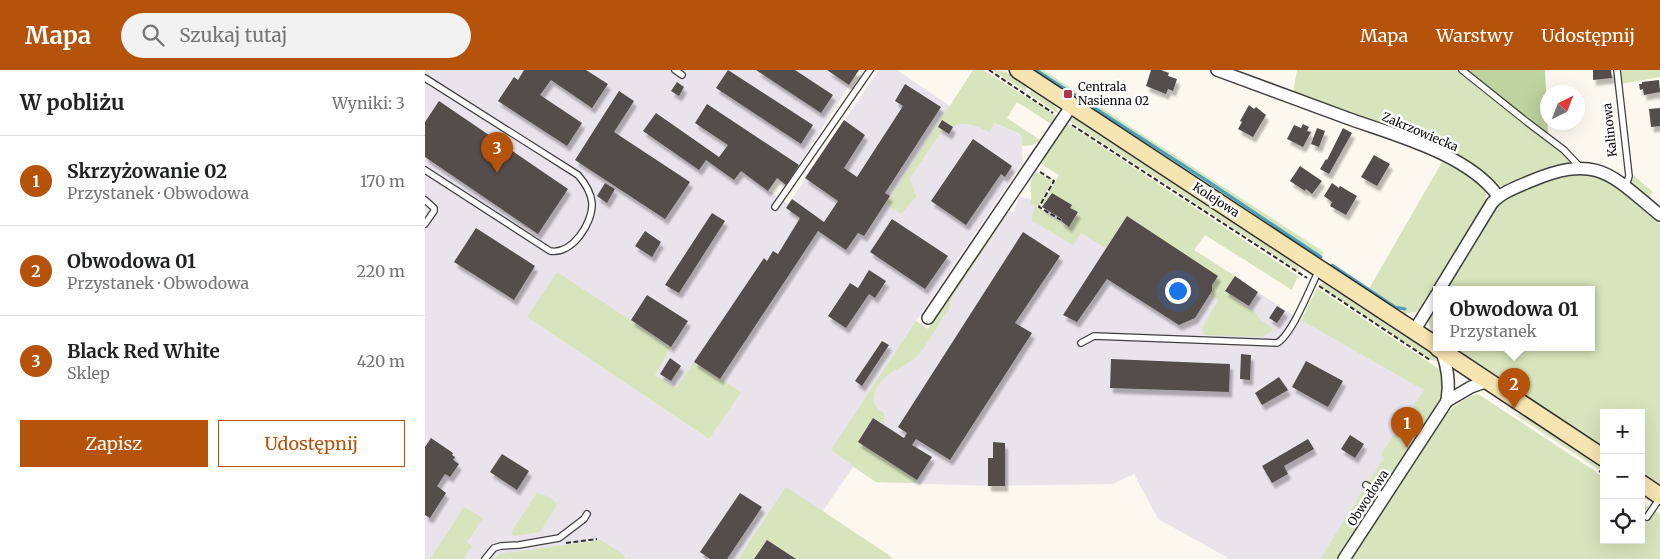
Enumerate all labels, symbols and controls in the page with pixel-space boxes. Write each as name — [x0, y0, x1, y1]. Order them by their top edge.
search box — [121, 13, 471, 58]
text: Mapa — [25, 20, 91, 51]
icon: search — [139, 21, 167, 49]
text: Szukaj tutaj — [179, 23, 287, 47]
text: Mapa — [1360, 24, 1408, 47]
text: Warstwy — [1436, 24, 1513, 47]
text: Udostępnij — [1541, 24, 1635, 47]
place label: Centrala Nasienna 02 — [1078, 79, 1149, 108]
north arrow — [1540, 85, 1585, 130]
marker: Centrala Nasienna 02 — [1062, 88, 1074, 100]
text: W pobliżu — [20, 89, 125, 116]
text: Wyniki: 3 — [332, 93, 405, 113]
street label: Kalinowa — [1599, 102, 1620, 158]
street label: Zakrzowiecka — [1380, 109, 1461, 155]
pin: 3 — [481, 132, 513, 173]
text: Skrzyżowanie 02 — [67, 159, 227, 183]
text: 1 — [32, 171, 40, 191]
text: 170 m — [360, 171, 405, 191]
street label: Kolejowa — [1190, 179, 1243, 220]
text: Przystanek · Obwodowa — [67, 183, 249, 203]
text: Obwodowa 01 — [67, 249, 196, 273]
text: 2 — [31, 261, 41, 281]
text: 220 m — [357, 261, 405, 281]
text: Przystanek · Obwodowa — [67, 273, 249, 293]
your location — [1165, 278, 1191, 304]
popup — [1433, 286, 1595, 351]
text: Obwodowa 01 — [1450, 297, 1578, 321]
text: Przystanek — [1450, 321, 1537, 341]
text: Black Red White — [67, 339, 220, 363]
text: 3 — [31, 351, 41, 371]
text: 420 m — [357, 351, 405, 371]
text: Sklep — [67, 363, 110, 383]
pin: 2 — [1498, 368, 1530, 409]
pin: 1 — [1391, 407, 1423, 448]
map controls — [1600, 409, 1645, 544]
button: + — [1600, 409, 1645, 454]
button: Zapisz — [20, 420, 208, 467]
button: Udostępnij — [218, 420, 405, 467]
button: − — [1600, 454, 1645, 499]
street label: Obwodowa — [1344, 466, 1392, 529]
button: locate — [1600, 499, 1645, 544]

